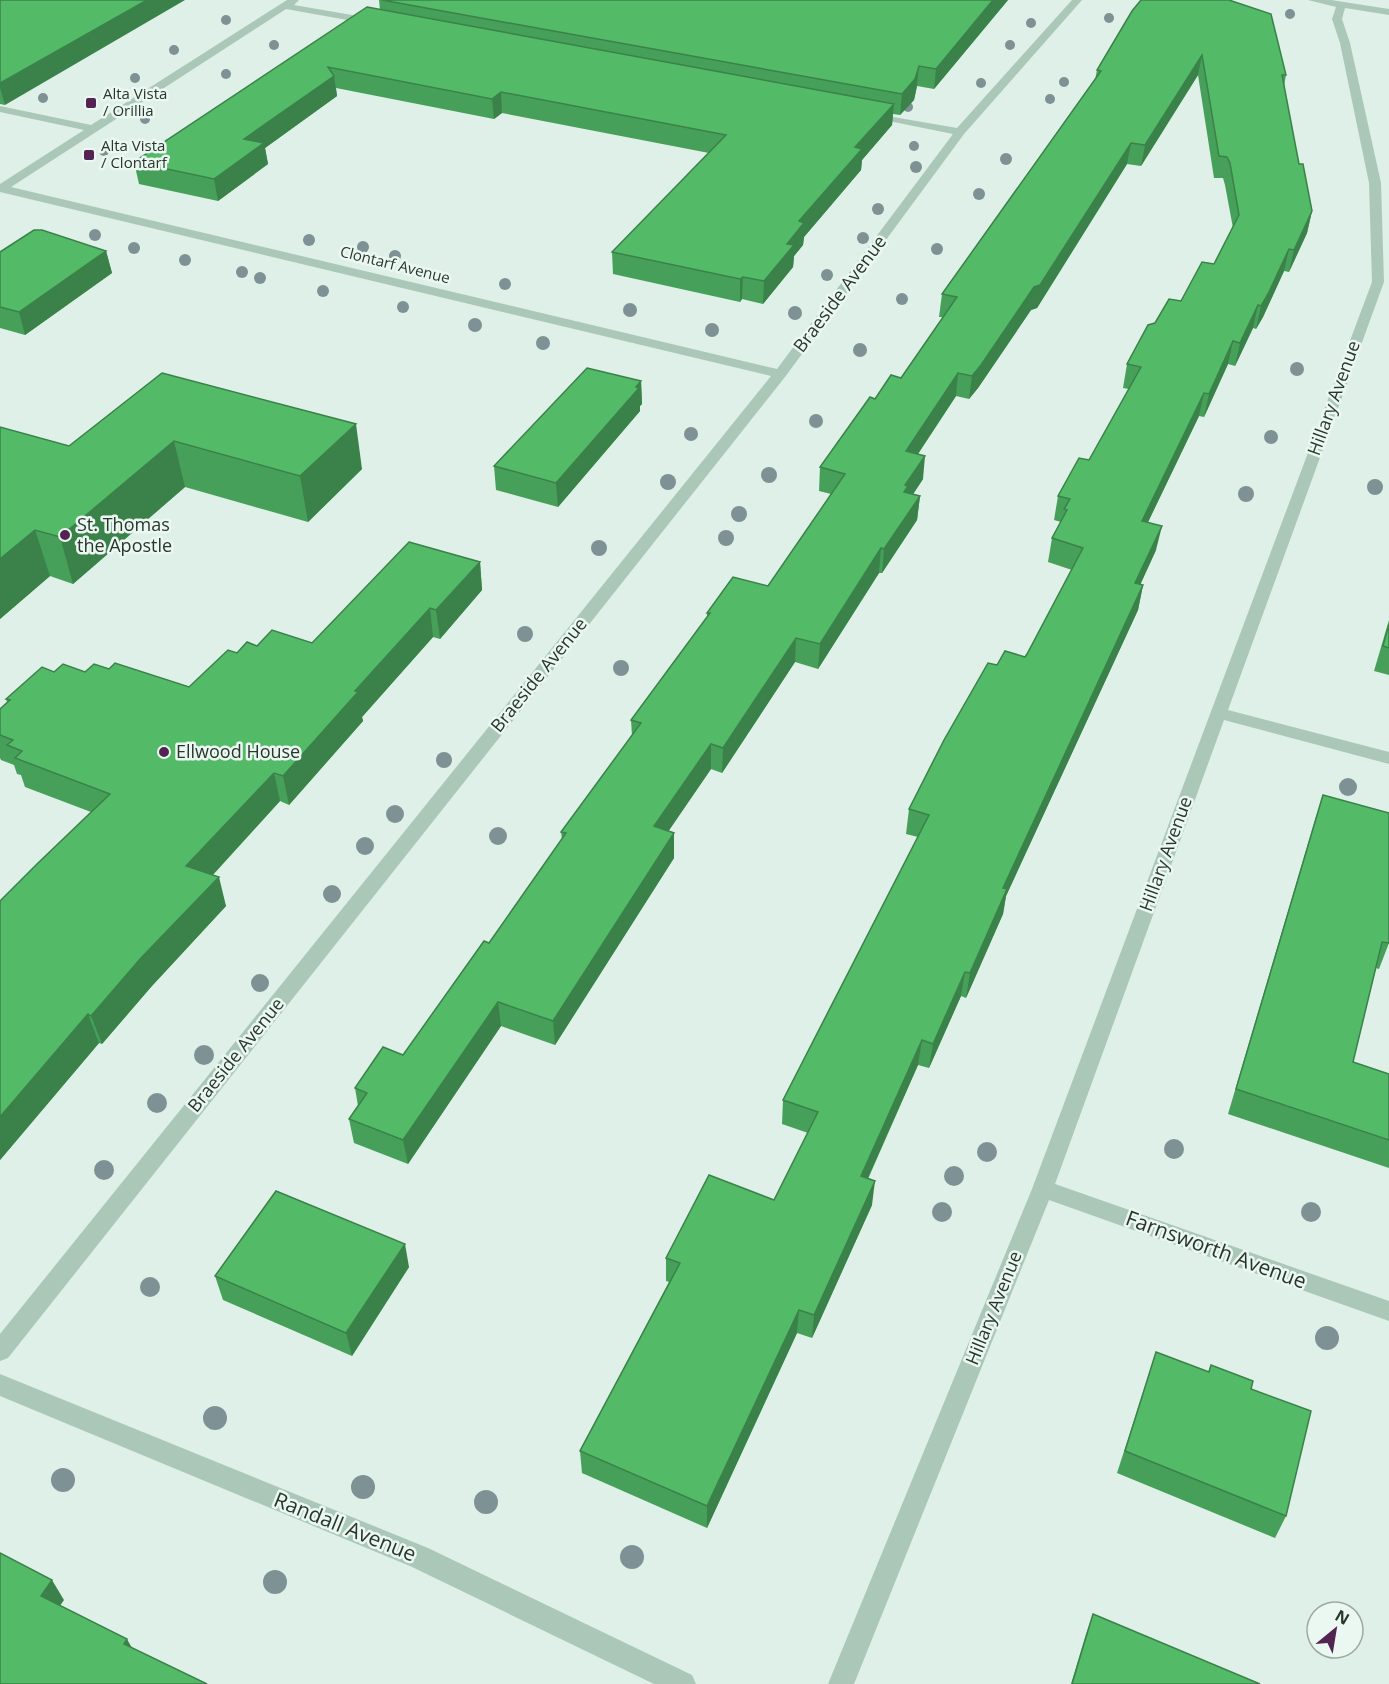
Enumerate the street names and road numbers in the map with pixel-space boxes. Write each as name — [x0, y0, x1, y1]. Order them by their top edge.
street label: Braeside Avenue — [787, 230, 891, 357]
street label: Clontarf Avenue — [338, 241, 452, 287]
street label: Hillary Avenue — [1301, 337, 1365, 458]
street label: Braeside Avenue — [485, 612, 592, 737]
street label: Hillary Avenue — [1133, 793, 1197, 914]
street label: Braeside Avenue — [182, 992, 289, 1117]
street label: Farnsworth Avenue — [1122, 1203, 1311, 1295]
street label: Hillary Avenue — [959, 1247, 1027, 1368]
street label: Randall Avenue — [270, 1485, 421, 1567]

